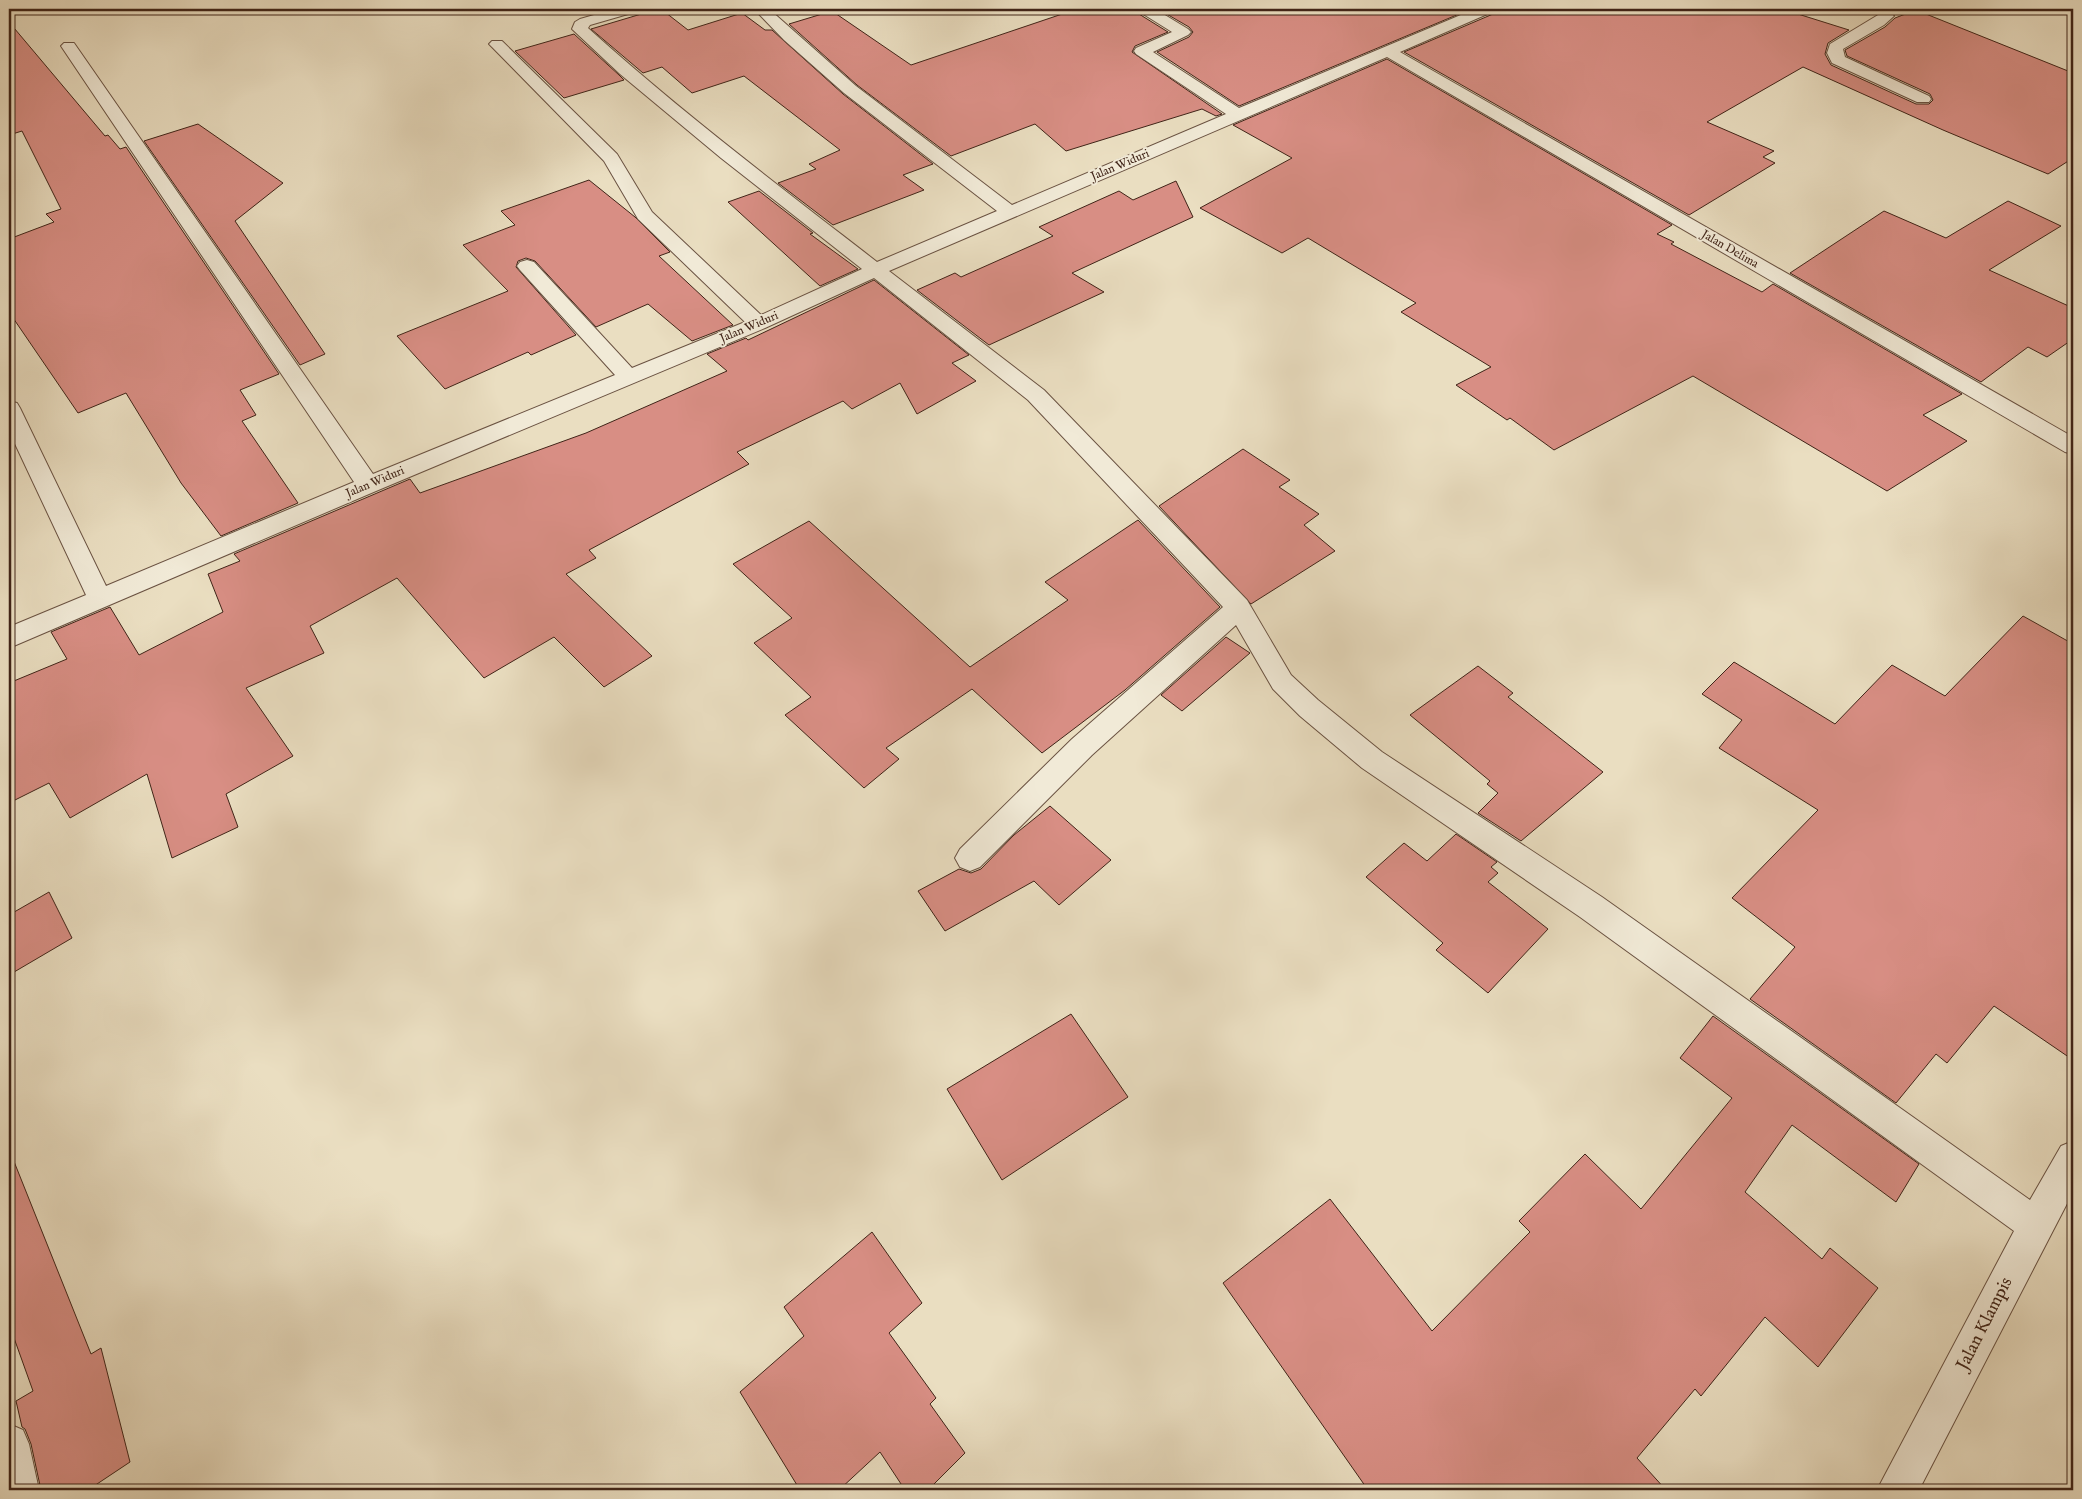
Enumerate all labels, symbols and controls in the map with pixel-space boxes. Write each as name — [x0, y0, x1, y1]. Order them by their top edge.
street label: Jalan Widuri — [1087, 146, 1152, 186]
street label: Jalan Delima — [1697, 226, 1762, 273]
street label: Jalan Widuri — [716, 308, 781, 348]
street label: Jalan Widuri — [342, 463, 407, 503]
street label: Jalan Klampis — [1951, 1274, 2018, 1376]

